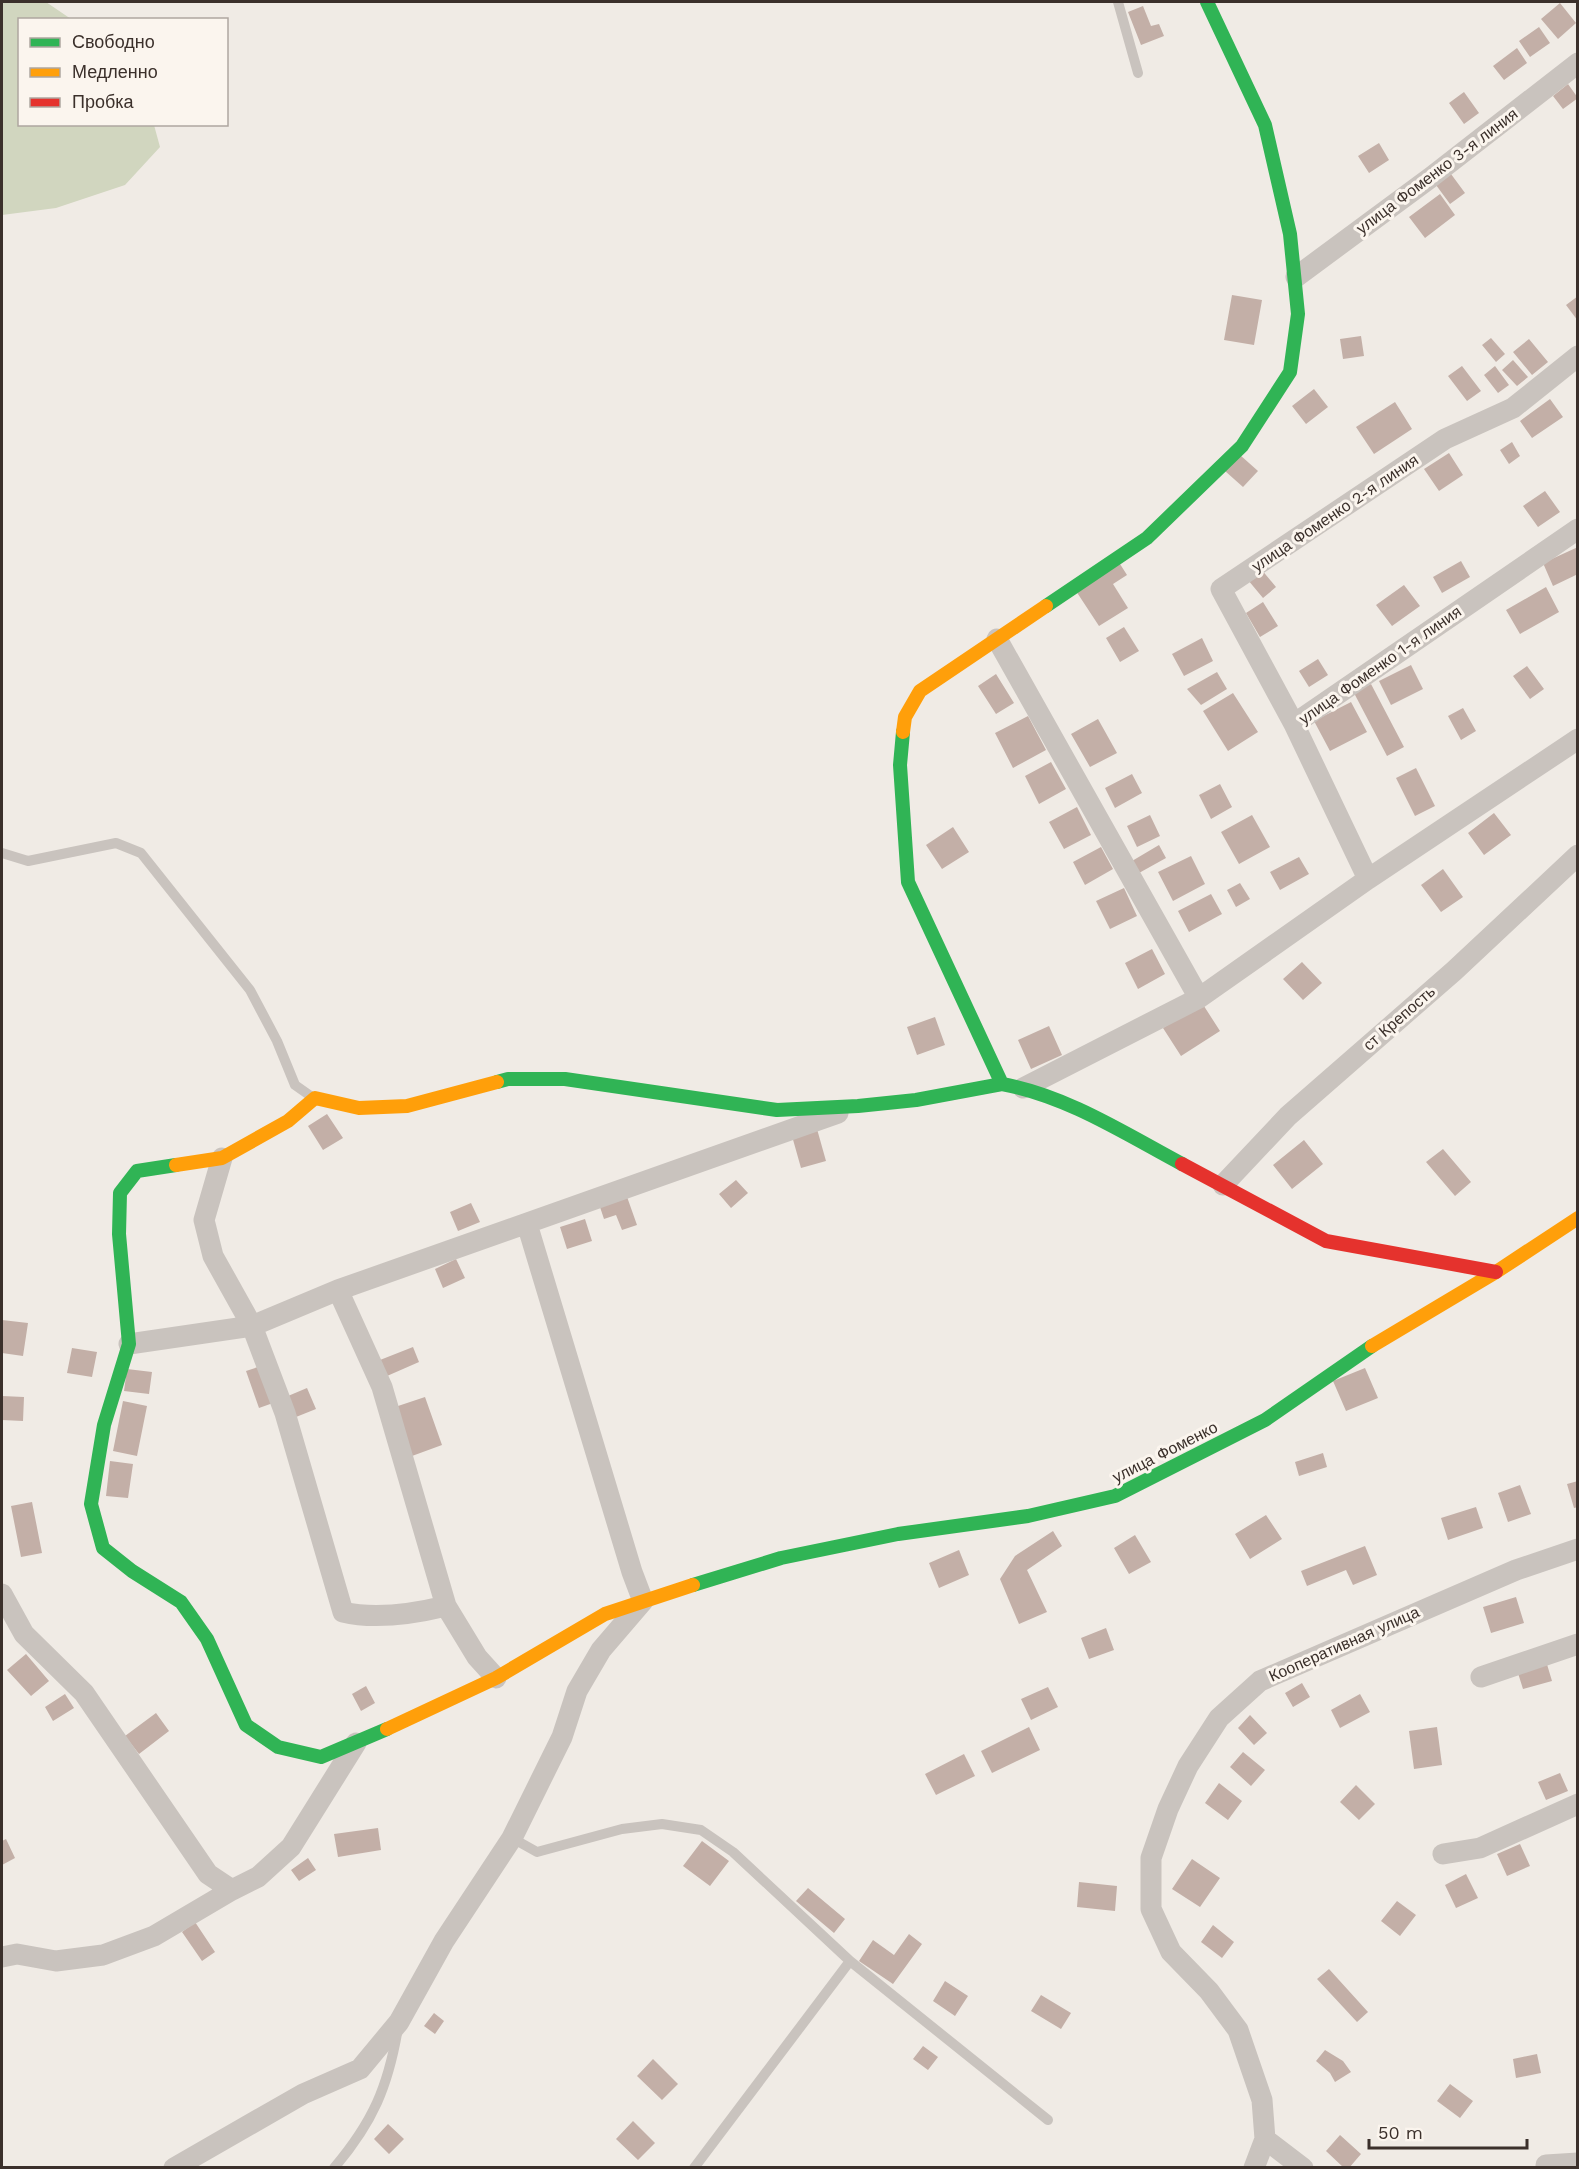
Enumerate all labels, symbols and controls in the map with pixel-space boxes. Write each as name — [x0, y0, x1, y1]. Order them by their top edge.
legend — [18, 18, 228, 126]
text: Свободно — [72, 31, 155, 52]
text: Медленно — [72, 61, 158, 82]
text: Пробка — [72, 91, 135, 112]
street label: улица Фоменко 3-я линия — [1353, 104, 1521, 238]
street label: улица Фоменко 2-я линия — [1248, 450, 1422, 576]
street label: улица Фоменко 1-я линия — [1295, 602, 1465, 728]
street label: ст Крепость — [1359, 982, 1439, 1054]
street label: улица Фоменко — [1109, 1417, 1221, 1487]
street label: Кооперативная улица — [1266, 1602, 1422, 1686]
scale bar — [1369, 2112, 1526, 2150]
text: 50 m — [1378, 2122, 1423, 2143]

